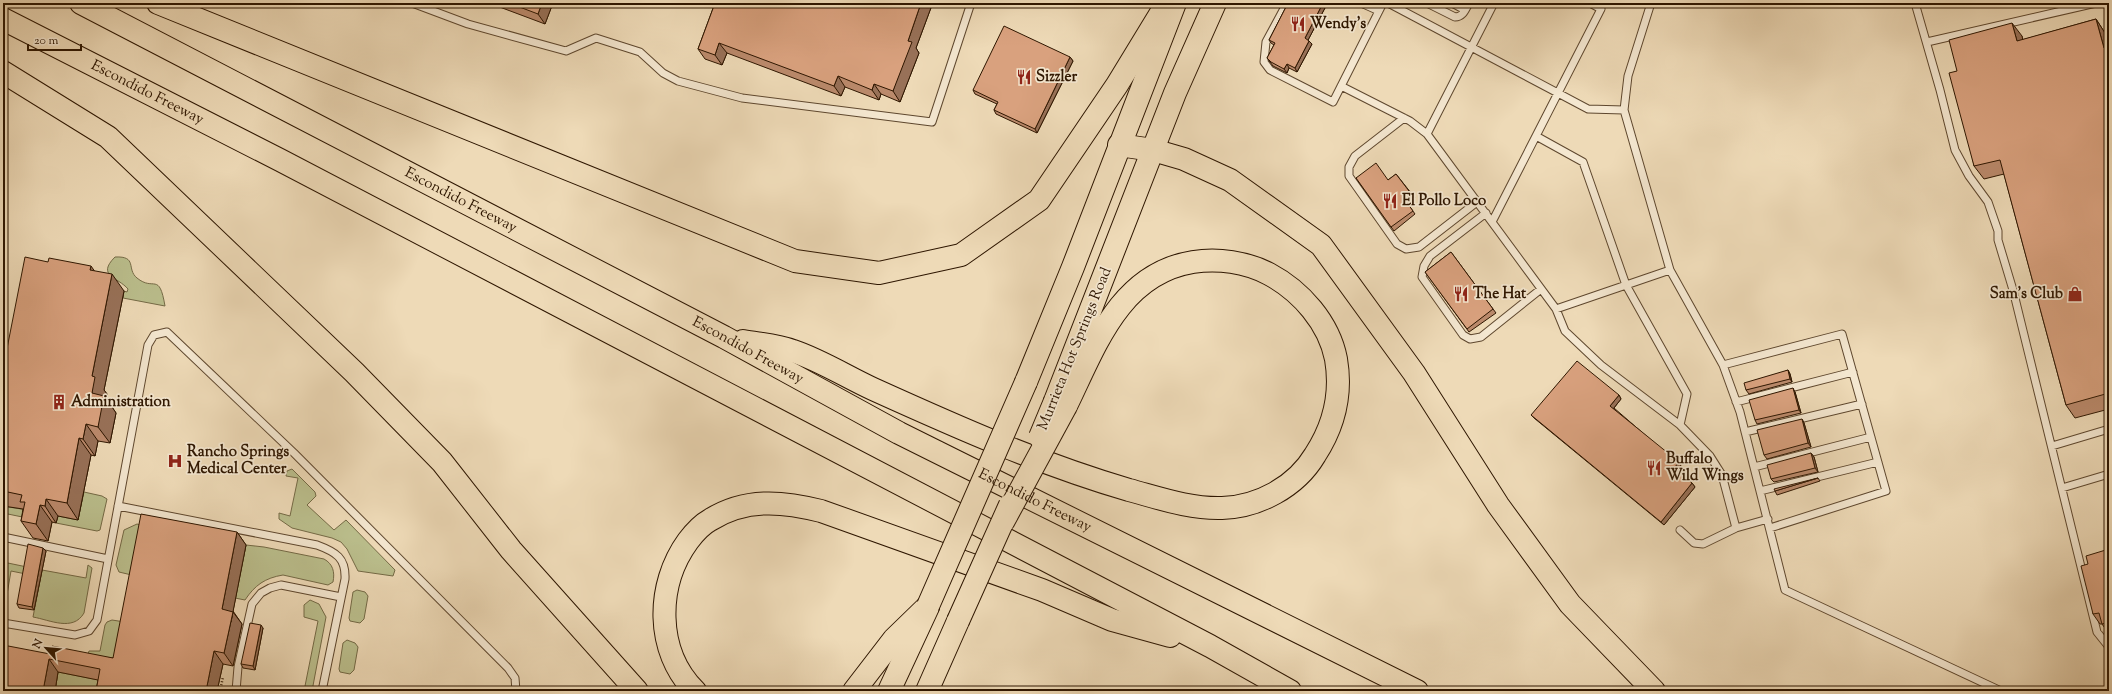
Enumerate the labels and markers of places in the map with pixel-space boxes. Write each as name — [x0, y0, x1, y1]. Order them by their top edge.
place label: Wendy's — [1310, 14, 1366, 35]
restaurant icon: Wendy's — [1289, 15, 1307, 33]
place label: Sizzler — [1036, 67, 1078, 88]
restaurant icon: Sizzler — [1015, 68, 1033, 86]
place label: El Pollo Loco — [1402, 191, 1486, 212]
restaurant icon: El Pollo Loco — [1381, 192, 1399, 210]
place label: The Hat — [1473, 284, 1527, 305]
place label: Sam's Club — [1990, 284, 2063, 305]
restaurant icon: The Hat — [1452, 285, 1470, 303]
shop icon: Sam's Club — [2066, 285, 2084, 303]
place label: Administration — [71, 392, 171, 413]
building icon: Administration — [50, 393, 68, 411]
place label: Rancho Springs Medical Center — [187, 442, 289, 480]
place label: Buffalo Wild Wings — [1666, 449, 1744, 487]
hospital icon: Rancho Springs Medical Center — [166, 452, 184, 470]
restaurant icon: Buffalo Wild Wings — [1645, 459, 1663, 477]

